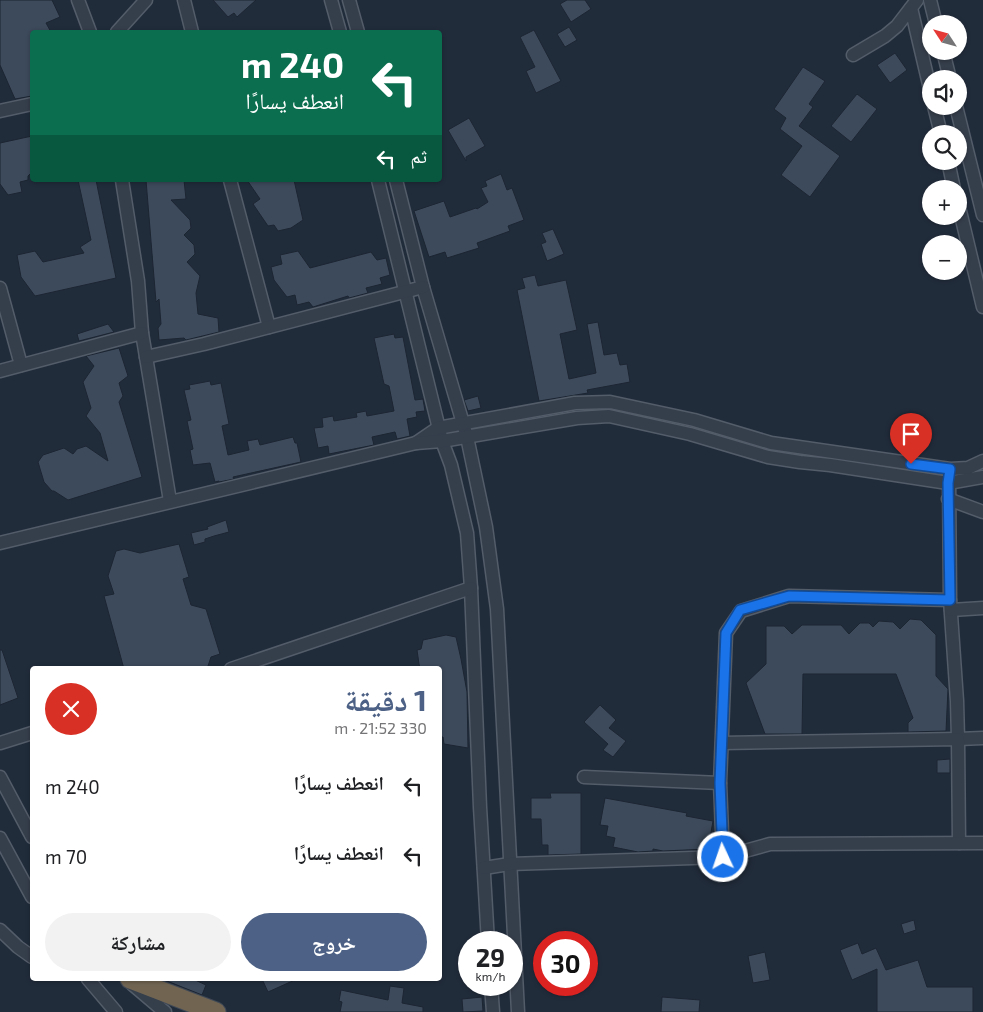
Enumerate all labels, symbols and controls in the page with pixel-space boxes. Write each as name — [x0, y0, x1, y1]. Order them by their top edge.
north arrow — [922, 15, 968, 60]
map controls — [922, 15, 967, 280]
text: 240 m — [241, 43, 344, 85]
icon: left — [362, 50, 427, 115]
button: sound — [922, 70, 967, 115]
text: انعطف يسارًا — [245, 87, 344, 113]
button: search — [922, 125, 967, 170]
text: ثم — [410, 144, 427, 167]
icon: left — [372, 145, 400, 173]
button: + — [922, 180, 967, 225]
button: − — [922, 235, 967, 280]
pin — [890, 413, 932, 464]
icon: arrive — [897, 420, 925, 448]
text: 1 دقيقة — [345, 681, 427, 717]
button: close — [45, 683, 97, 735]
text: 330 m · 21:52 — [334, 718, 427, 737]
text: انعطف يسارًا — [294, 771, 384, 794]
icon: left — [399, 772, 427, 800]
text: 240 m — [45, 775, 100, 798]
position arrow — [696, 830, 748, 882]
text: انعطف يسارًا — [294, 841, 384, 864]
icon: left — [399, 842, 427, 870]
text: 70 m — [45, 845, 87, 868]
button: مشاركة — [45, 913, 231, 971]
button: خروج — [241, 913, 427, 971]
speed limit sign: 30 — [533, 931, 598, 996]
text: 29 — [476, 942, 505, 972]
text: km/h — [476, 969, 505, 983]

